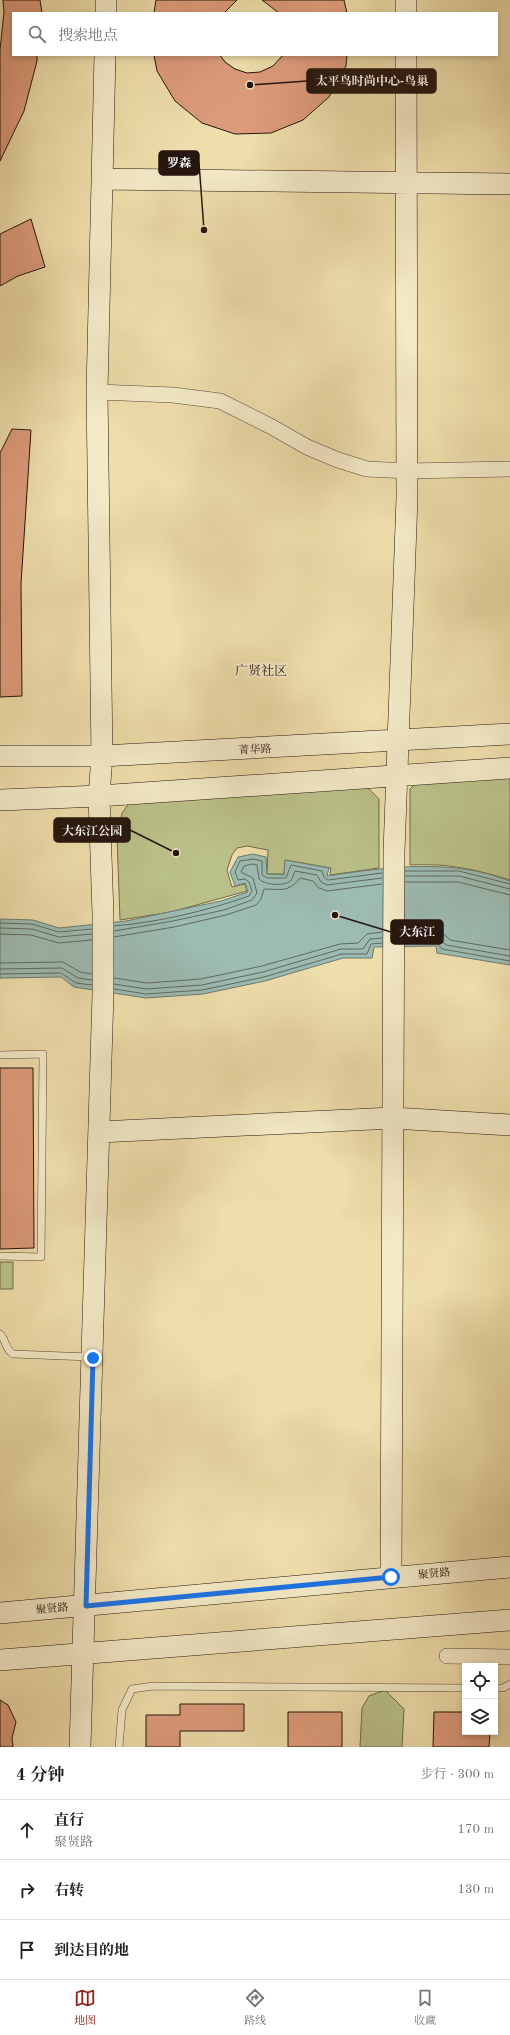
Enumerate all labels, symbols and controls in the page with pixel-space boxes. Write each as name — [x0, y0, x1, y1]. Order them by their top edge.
search box — [12, 12, 498, 56]
icon: search — [26, 23, 48, 45]
text: 搜索地点 — [58, 29, 118, 44]
callout: 太平鸟时尚中心-鸟巢 — [307, 69, 436, 93]
text: 太平鸟时尚中心-鸟巢 — [316, 74, 429, 88]
callout: 罗森 — [159, 151, 199, 175]
text: 罗森 — [167, 156, 192, 170]
district label: 广贤社区 — [235, 664, 287, 678]
street label: 菁华路 — [238, 742, 272, 757]
callout: 大东江公园 — [54, 818, 130, 842]
text: 大东江公园 — [62, 824, 122, 838]
callout: 大东江 — [391, 920, 443, 944]
text: 大东江 — [399, 925, 435, 939]
route end — [84, 1349, 102, 1367]
street label: 聚贤路 — [417, 1566, 451, 1581]
route start — [382, 1568, 400, 1586]
street label: 聚贤路 — [35, 1601, 69, 1616]
map controls — [462, 1663, 498, 1735]
button: locate — [462, 1663, 498, 1699]
button: layers — [462, 1699, 498, 1735]
text: 4 分钟 — [16, 1767, 65, 1784]
text: 步行 · 300 m — [420, 1768, 494, 1781]
text: 直行 — [54, 1814, 84, 1829]
icon: ahead — [16, 1819, 38, 1841]
text: 170 m — [457, 1823, 494, 1836]
text: 聚贤路 — [54, 1836, 93, 1849]
icon: right — [16, 1879, 38, 1901]
text: 130 m — [457, 1883, 494, 1896]
text: 右转 — [54, 1884, 84, 1899]
icon: arrive — [16, 1939, 38, 1961]
text: 到达目的地 — [54, 1944, 129, 1959]
tab: 地图 — [74, 1987, 96, 2029]
tab: 路线 — [244, 1987, 266, 2029]
tab: 收藏 — [414, 1987, 436, 2029]

